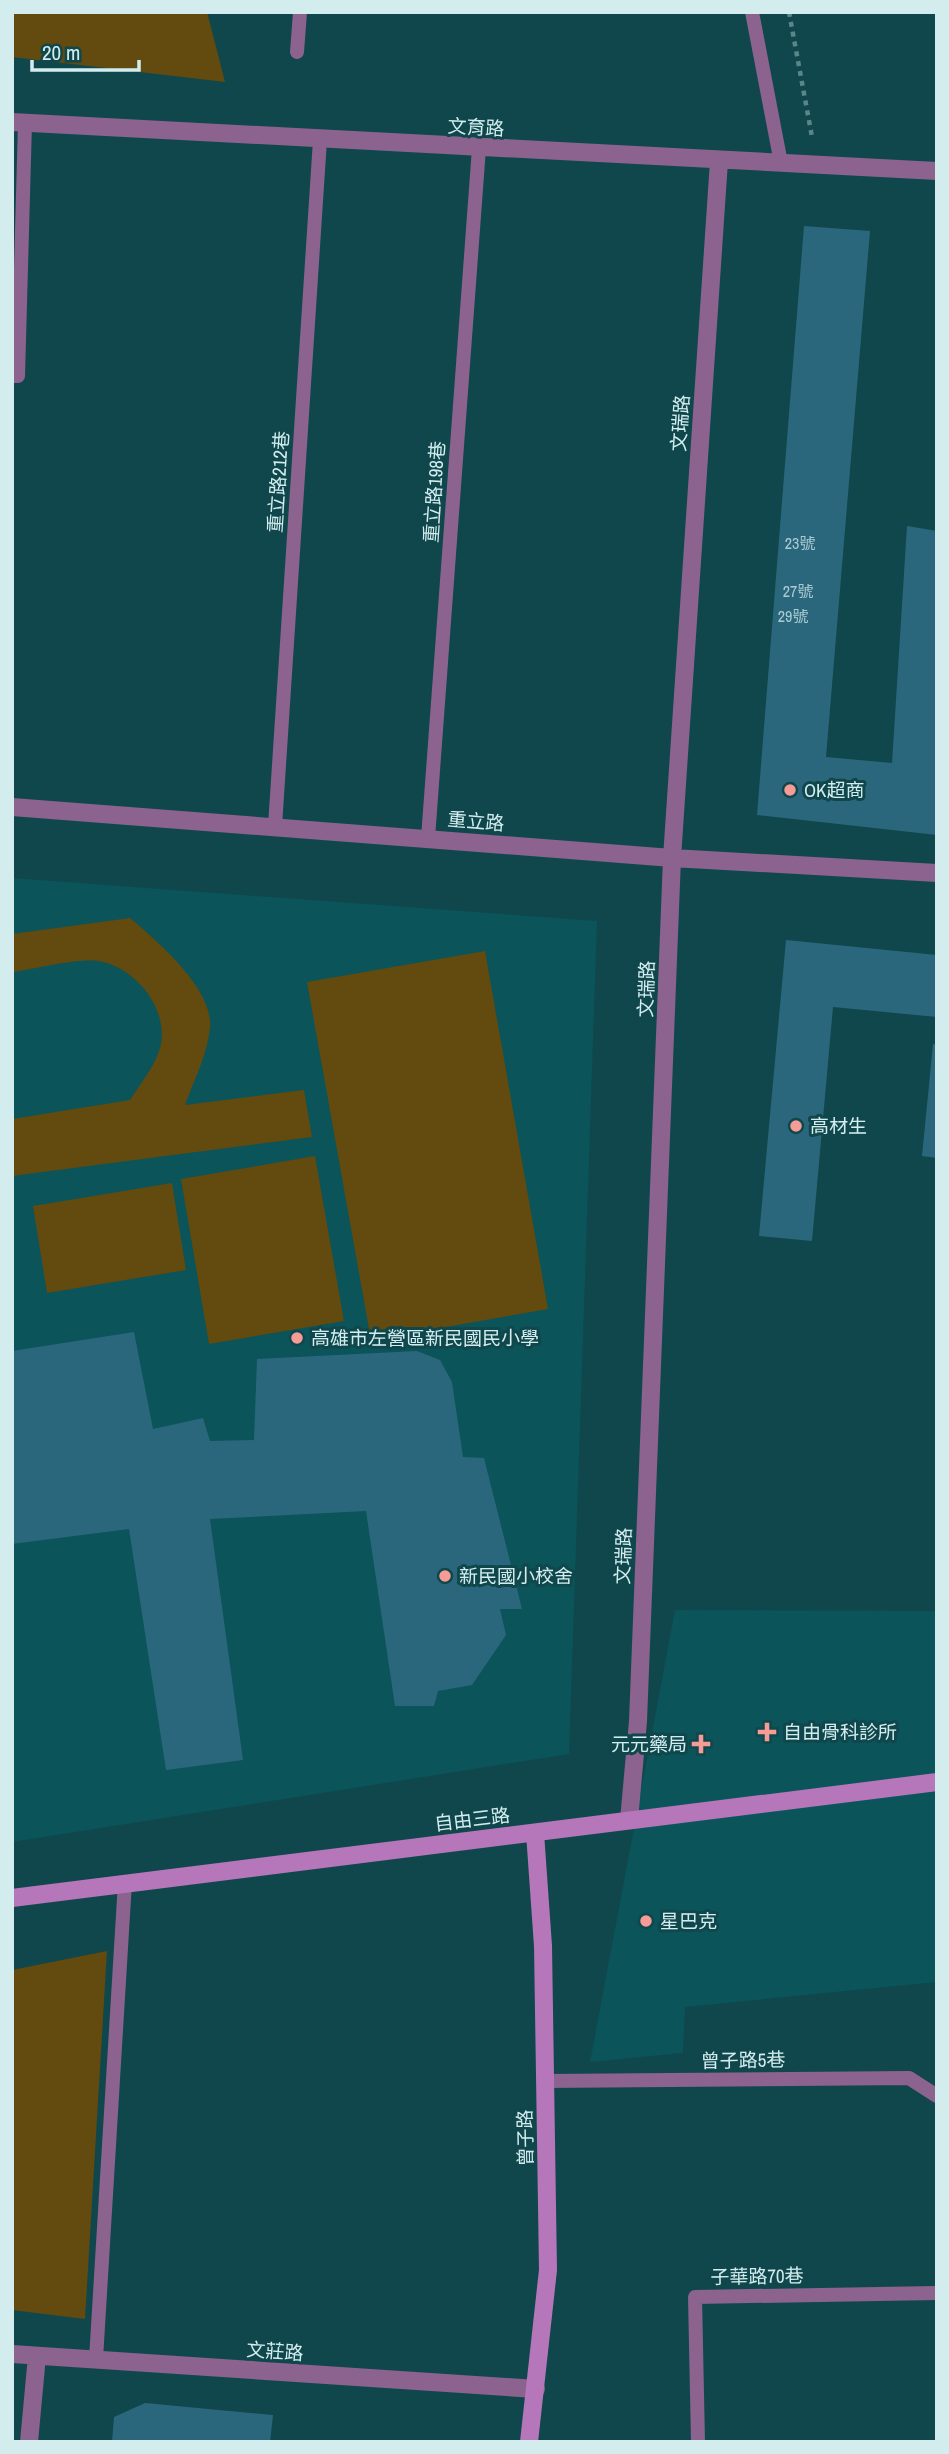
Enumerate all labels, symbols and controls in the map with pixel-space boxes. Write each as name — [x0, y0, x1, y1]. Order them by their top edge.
scale bar — [32, 28, 138, 72]
text: 20 m — [42, 38, 80, 67]
street label: 文育路 — [447, 113, 505, 141]
street label: 文瑞路 — [665, 394, 695, 452]
street label: 重立路212巷 — [261, 430, 295, 534]
street label: 重立路198巷 — [417, 440, 451, 544]
house number: 23號 — [785, 532, 815, 554]
house number: 27號 — [783, 580, 813, 602]
house number: 29號 — [778, 605, 808, 627]
place label: OK超商 — [804, 777, 865, 803]
marker: OK超商 — [782, 782, 798, 798]
street label: 重立路 — [446, 806, 506, 836]
street label: 文瑞路 — [632, 960, 660, 1018]
place label: 高材生 — [810, 1113, 867, 1139]
marker: 高材生 — [788, 1118, 804, 1134]
place label: 高雄市左營區新民國民小學 — [311, 1325, 539, 1351]
marker: 高雄市左營區新民國民小學 — [289, 1330, 305, 1346]
street label: 文瑞路 — [609, 1527, 637, 1585]
place label: 新民國小校舍 — [459, 1563, 573, 1589]
marker: 新民國小校舍 — [437, 1568, 453, 1584]
place label: 自由骨科診所 — [783, 1719, 897, 1745]
marker: 自由骨科診所 — [757, 1722, 777, 1742]
place label: 元元藥局 — [611, 1731, 687, 1757]
marker: 元元藥局 — [693, 1736, 709, 1752]
street label: 自由三路 — [433, 1801, 511, 1837]
place label: 星巴克 — [660, 1908, 717, 1934]
marker: 星巴克 — [638, 1913, 654, 1929]
street label: 曾子路5巷 — [700, 2046, 786, 2074]
street label: 曾子路 — [512, 2109, 538, 2167]
street label: 子華路70巷 — [710, 2262, 804, 2290]
street label: 文莊路 — [246, 2336, 304, 2366]

